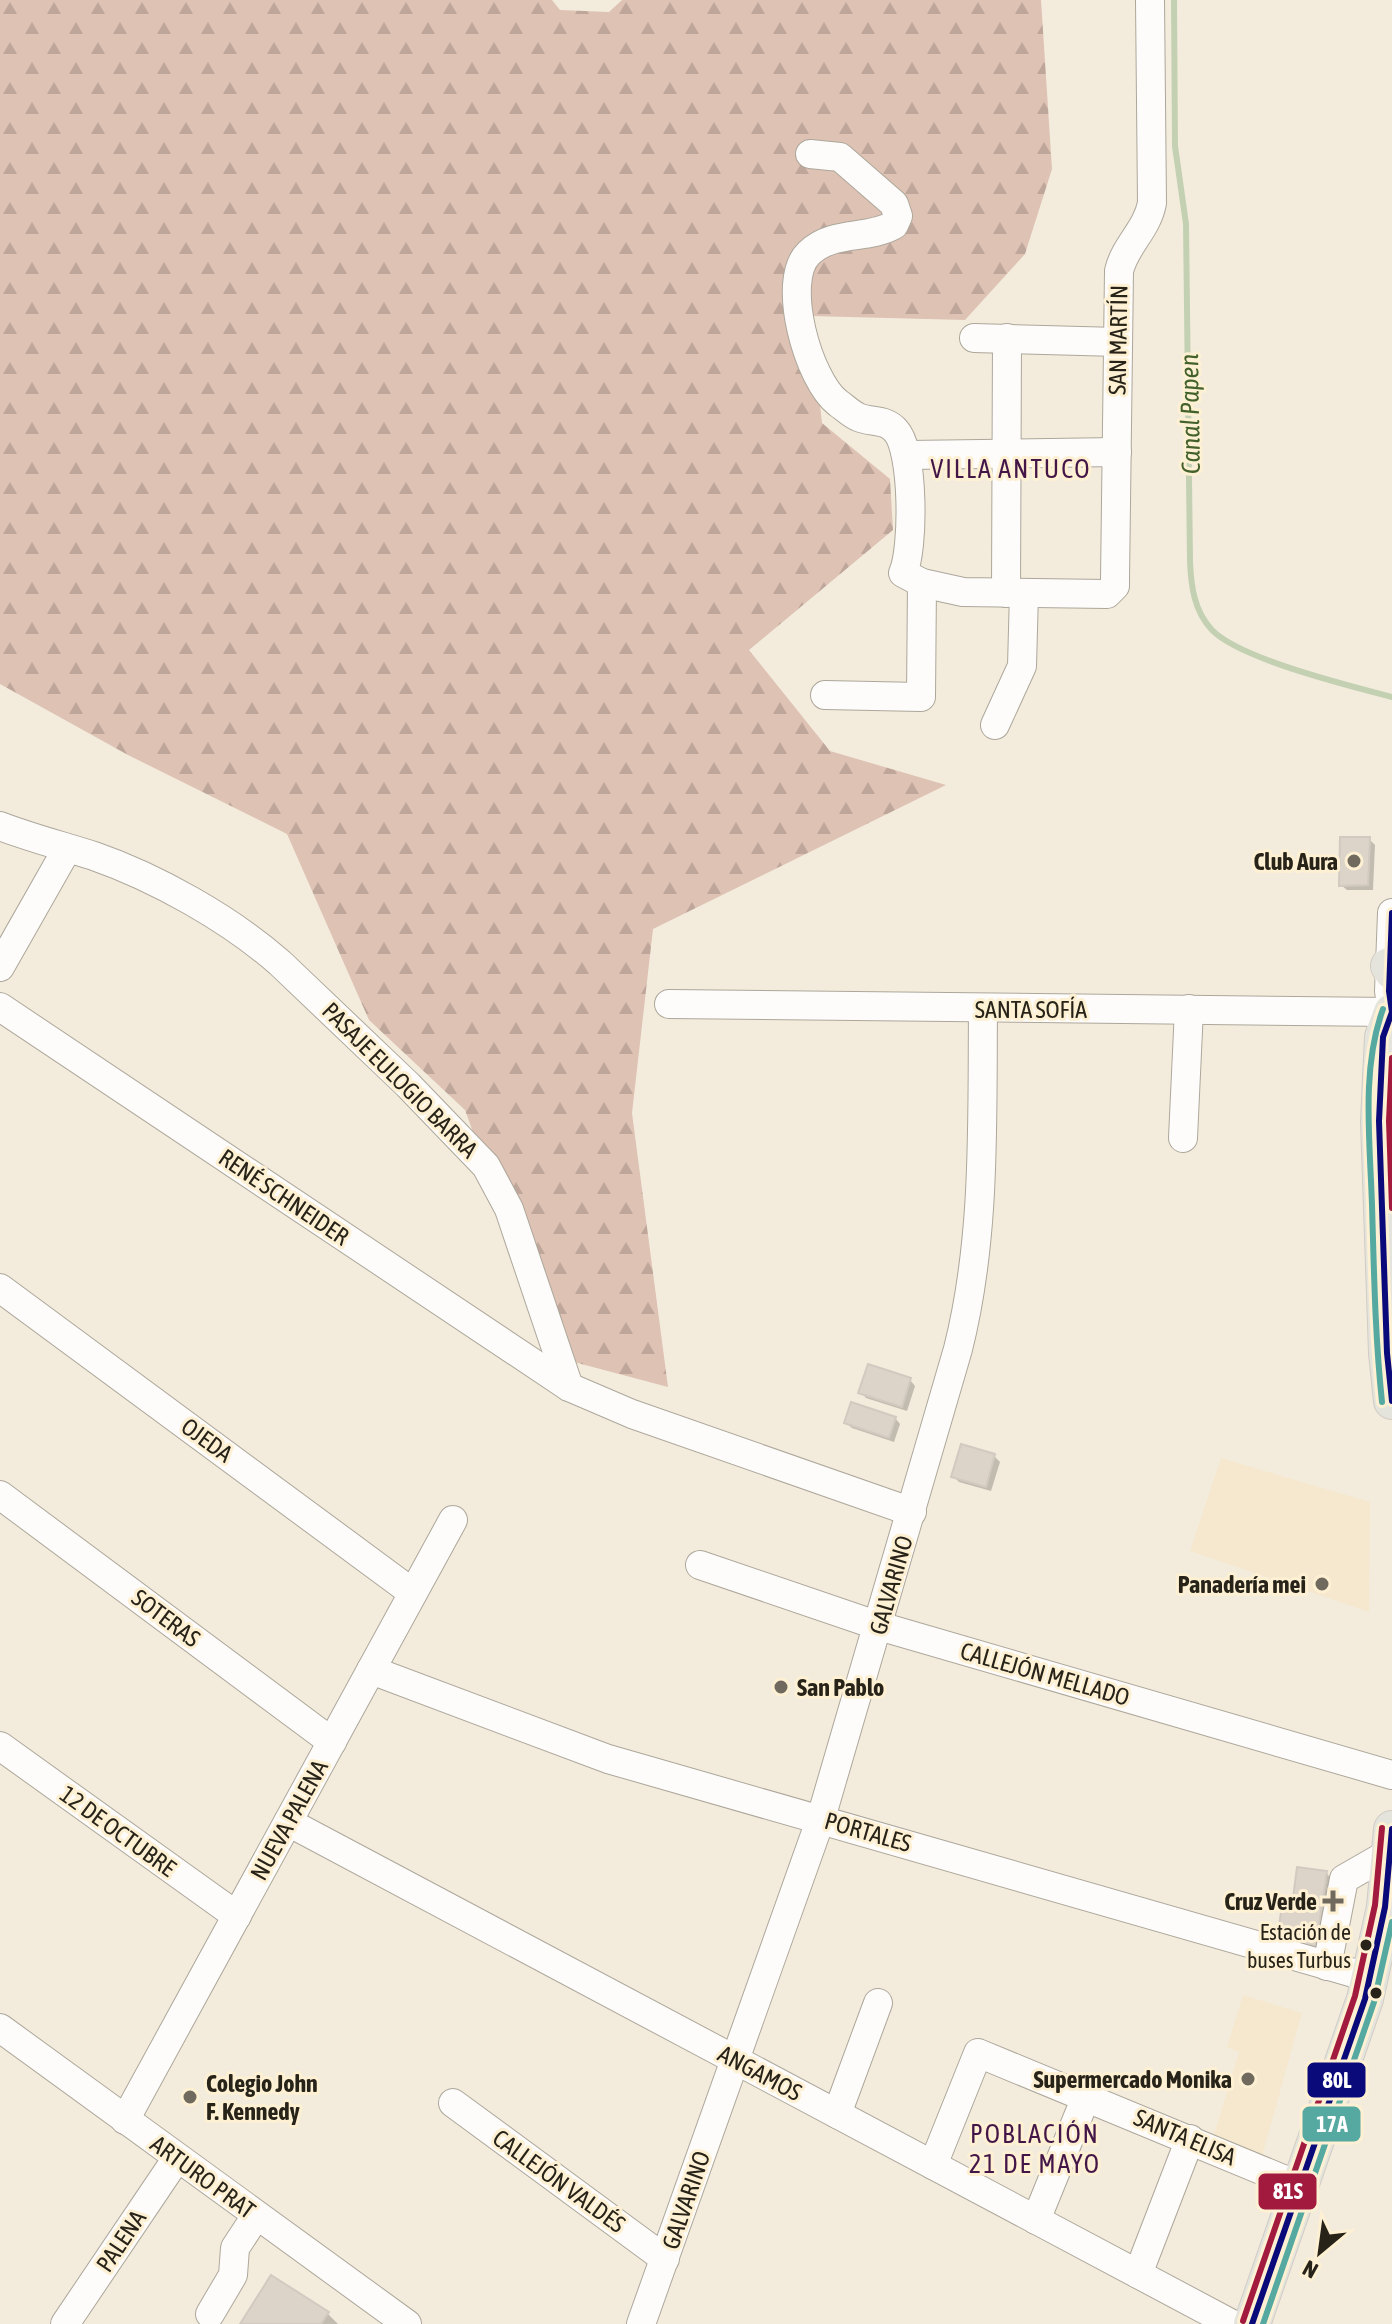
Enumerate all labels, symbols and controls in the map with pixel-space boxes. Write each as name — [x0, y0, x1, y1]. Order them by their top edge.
street label: SAN MARTÍN — [1104, 285, 1132, 395]
water label: Canal Papen — [1174, 353, 1206, 474]
district label: VILLA ANTUCO — [931, 454, 1092, 484]
place label: Club Aura — [1253, 848, 1338, 875]
marker: Club Aura — [1345, 852, 1363, 870]
street label: SANTA SOFÍA — [975, 996, 1087, 1023]
street label: PASAJE EULOGIO BARRA — [317, 997, 483, 1163]
street label: RENÉ SCHNEIDER — [214, 1144, 354, 1250]
street label: OJEDA — [176, 1413, 238, 1468]
street label: GALVARINO — [864, 1532, 918, 1638]
place label: Panadería mei — [1178, 1571, 1306, 1598]
marker: Panadería mei — [1313, 1575, 1331, 1593]
street label: SOTERAS — [127, 1584, 205, 1652]
street label: CALLEJÓN MELLADO — [957, 1637, 1133, 1711]
place label: San Pablo — [797, 1674, 884, 1701]
marker: San Pablo — [772, 1678, 790, 1696]
street label: NUEVA PALENA — [245, 1755, 333, 1885]
street label: 12 DE OCTUBRE — [55, 1780, 181, 1882]
street label: PORTALES — [822, 1807, 914, 1857]
place label: Cruz Verde — [1224, 1888, 1317, 1915]
marker: Cruz Verde — [1324, 1892, 1342, 1910]
place label: Estación de buses Turbus — [1247, 1919, 1351, 1973]
marker: Estación de buses Turbus — [1358, 1937, 1374, 1953]
unlabelled marker — [1368, 1985, 1384, 2001]
street label: ANGAMOS — [714, 2040, 806, 2106]
line badge: 80L — [1306, 2061, 1367, 2099]
place label: Supermercado Monika — [1033, 2066, 1232, 2093]
text: 80L — [1322, 2067, 1352, 2093]
place label: Colegio John F. Kennedy — [206, 2070, 318, 2125]
marker: Supermercado Monika — [1239, 2070, 1257, 2088]
marker: Colegio John F. Kennedy — [181, 2088, 199, 2106]
street label: SANTA ELISA — [1130, 2103, 1240, 2171]
line badge: 17A — [1301, 2105, 1362, 2143]
text: 17A — [1316, 2111, 1348, 2137]
district label: POBLACIÓN 21 DE MAYO — [969, 2119, 1101, 2179]
street label: CALLEJÓN VALDÉS — [488, 2124, 630, 2238]
street label: ARTURO PRAT — [145, 2130, 261, 2224]
street label: GALVARINO — [657, 2147, 715, 2253]
line badge: 81S — [1257, 2172, 1318, 2211]
text: 81S — [1273, 2178, 1303, 2204]
street label: PALENA — [91, 2205, 151, 2277]
north arrow — [1280, 2212, 1360, 2292]
text: N — [1298, 2255, 1322, 2284]

